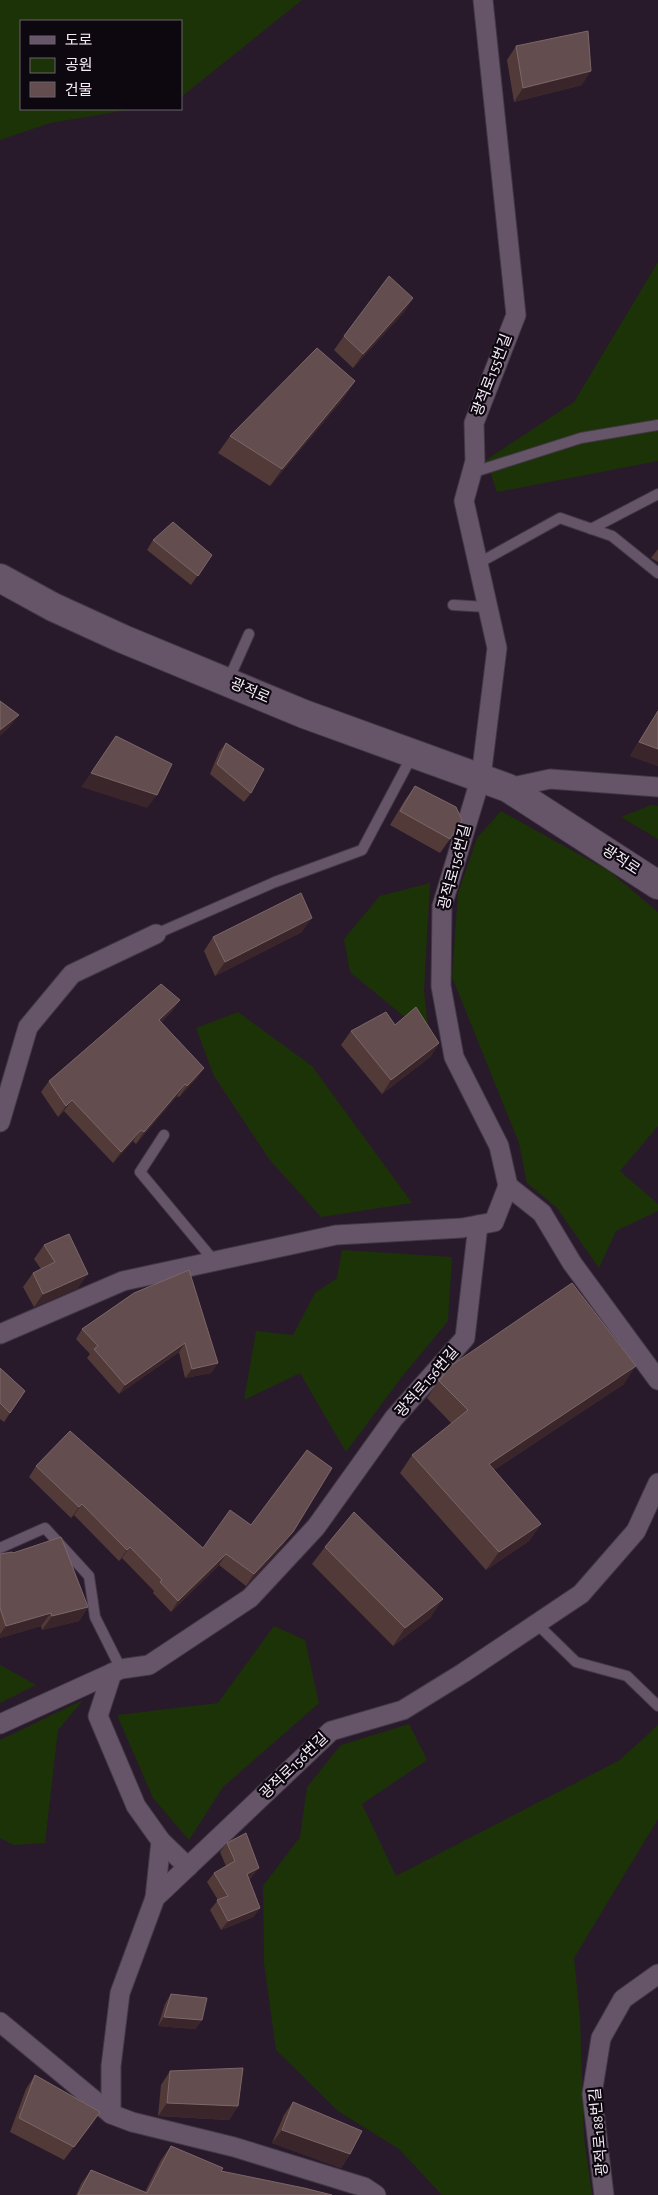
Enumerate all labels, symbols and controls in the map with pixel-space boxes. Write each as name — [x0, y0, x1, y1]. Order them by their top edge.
legend — [20, 20, 182, 110]
text: 도로 — [65, 33, 93, 48]
text: 공원 — [65, 57, 93, 73]
text: 건물 — [65, 82, 93, 98]
street label: 광적로155번길 — [469, 331, 515, 418]
street label: 광적로 — [228, 675, 272, 706]
street label: 광적로156번길 — [435, 823, 474, 911]
street label: 광적로 — [600, 842, 643, 878]
street label: 광적로156번길 — [392, 1343, 461, 1420]
street label: 광적로156번길 — [257, 1729, 331, 1802]
street label: 광적로188번길 — [587, 2087, 610, 2177]

